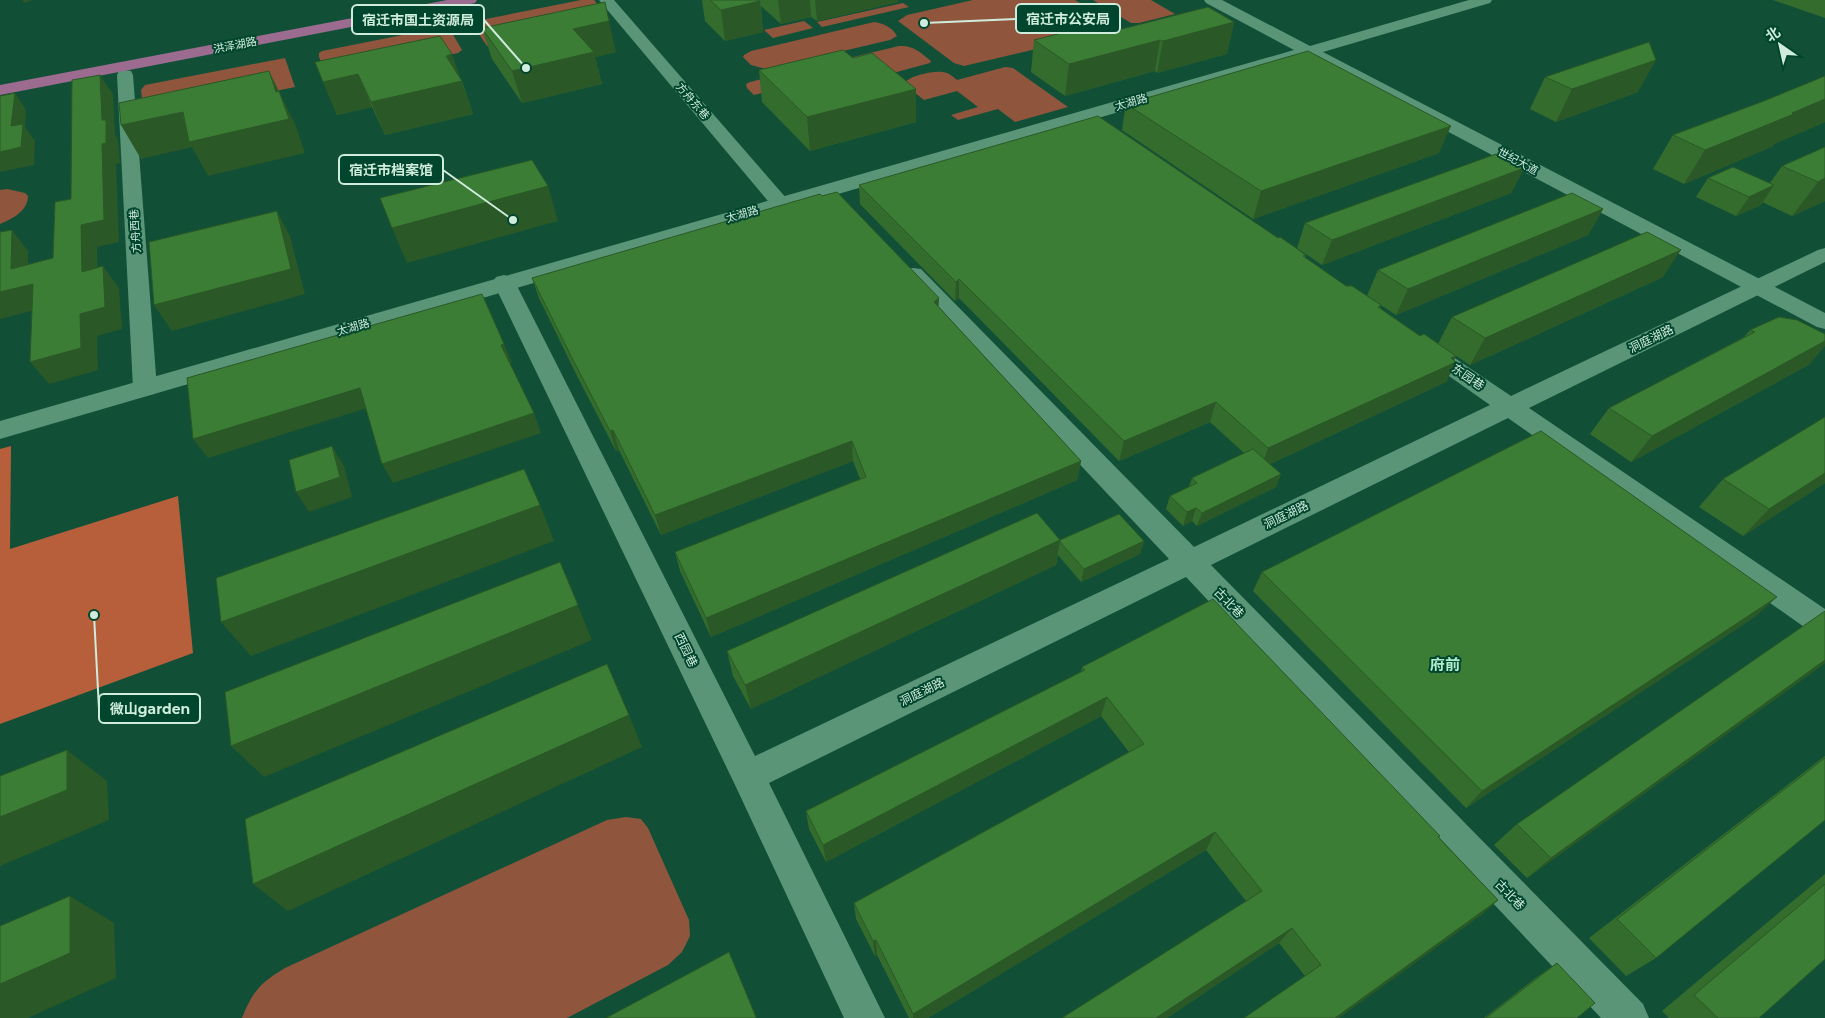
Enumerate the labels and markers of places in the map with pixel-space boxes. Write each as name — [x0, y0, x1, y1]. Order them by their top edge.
callout: 宿迁市公安局 — [1016, 4, 1120, 33]
callout: 宿迁市国土资源局 — [352, 5, 484, 34]
callout: 宿迁市档案馆 — [339, 155, 443, 184]
callout: 微山garden — [99, 694, 200, 723]

